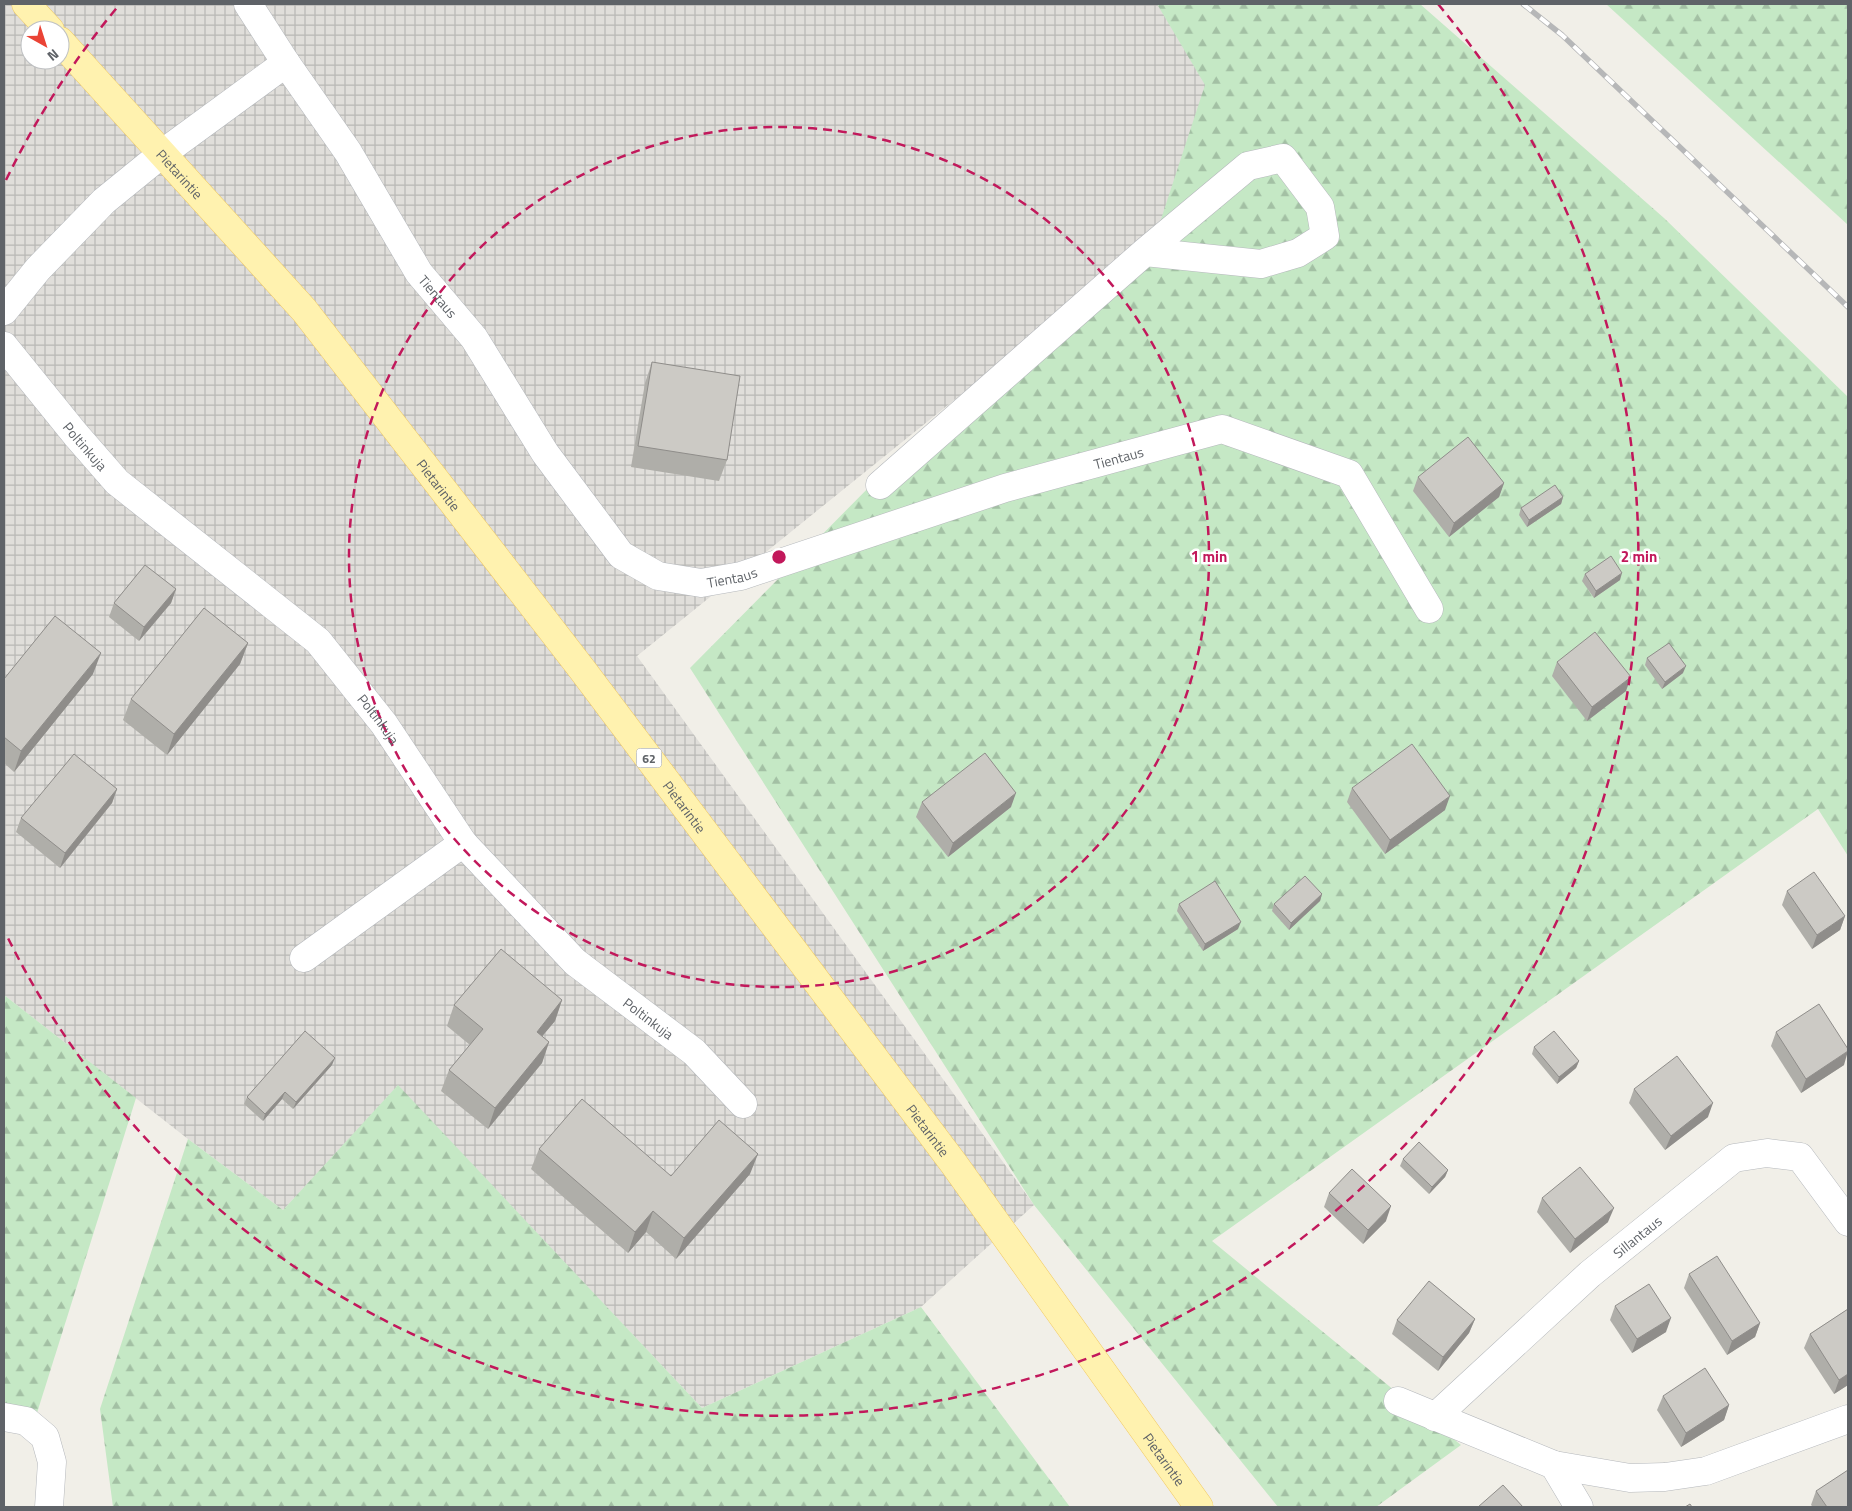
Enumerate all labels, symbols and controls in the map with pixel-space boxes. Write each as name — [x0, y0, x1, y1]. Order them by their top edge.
north arrow — [20, 20, 70, 70]
text: N — [43, 44, 64, 67]
street label: Pietarintie — [152, 144, 208, 203]
street label: Tientaus — [414, 270, 463, 322]
street label: Poltinkuja — [59, 417, 113, 475]
street label: Tientaus — [1091, 440, 1146, 474]
street label: Pietarintie — [412, 454, 466, 515]
text: 1 min — [1191, 545, 1227, 568]
text: 2 min — [1621, 545, 1657, 568]
centre of rings — [770, 548, 788, 566]
street label: Tientaus — [705, 561, 760, 592]
street label: Poltinkuja — [353, 689, 405, 748]
road number: 62 — [636, 748, 662, 768]
street label: Pietarintie — [658, 776, 712, 837]
street label: Poltinkuja — [619, 992, 679, 1044]
street label: Pietarintie — [902, 1099, 955, 1161]
street label: Sillantaus — [1608, 1210, 1666, 1263]
street label: Pietarintie — [1139, 1428, 1191, 1490]

